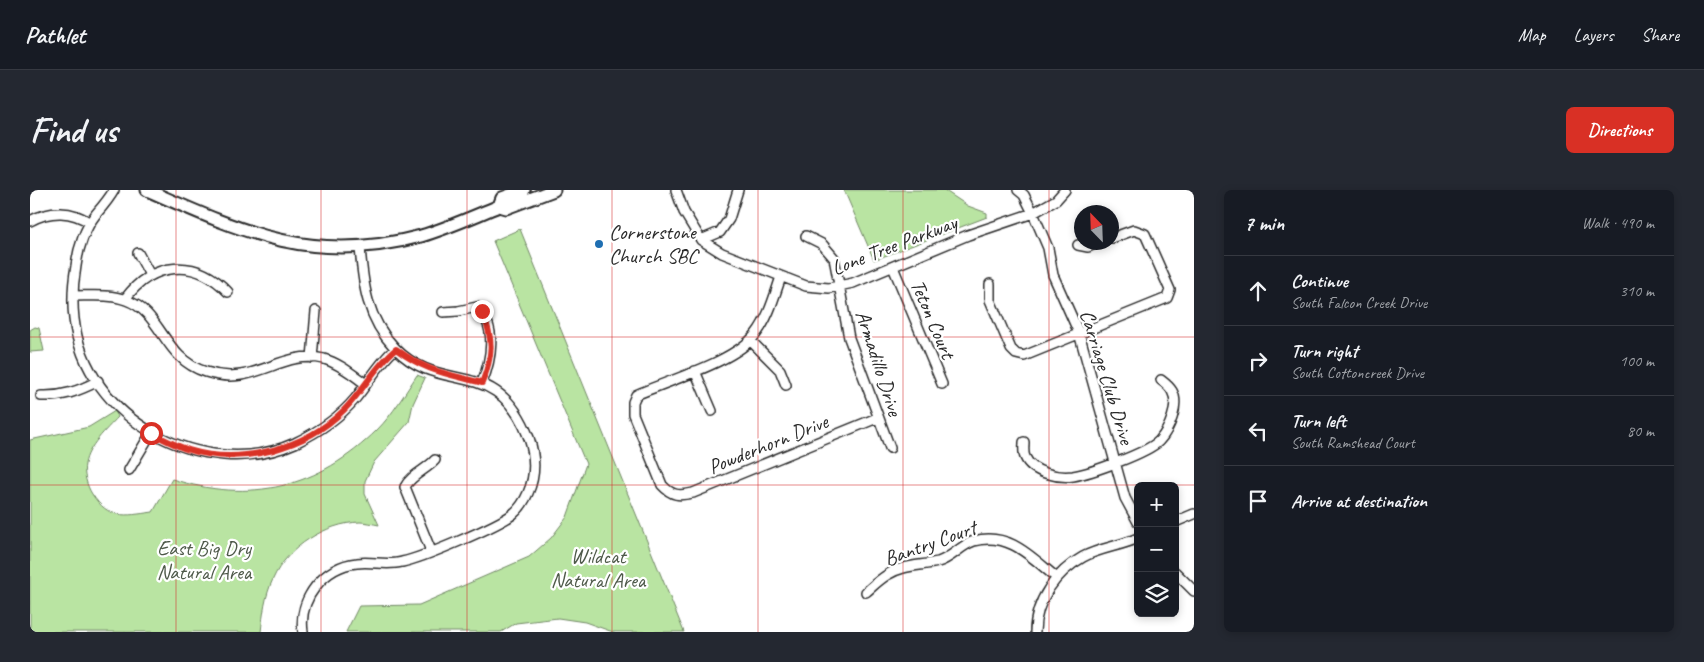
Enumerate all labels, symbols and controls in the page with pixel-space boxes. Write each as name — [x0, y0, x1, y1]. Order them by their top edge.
text: Pathlet — [25, 20, 85, 50]
text: Map — [1518, 24, 1546, 46]
text: Layers — [1574, 24, 1613, 46]
text: Share — [1641, 24, 1679, 46]
button: Directions — [1566, 107, 1674, 153]
text: Find us — [30, 108, 117, 153]
north arrow — [1074, 205, 1119, 250]
street label: Lone Tree Parkway — [828, 209, 962, 281]
text: 7 min — [1244, 210, 1284, 236]
text: Walk · 490 m — [1582, 213, 1654, 233]
place label: Cornerstone Church SBC — [609, 219, 701, 269]
marker: Cornerstone Church SBC — [593, 238, 605, 250]
text: Continue — [1291, 269, 1348, 293]
street label: Teton Court — [905, 276, 962, 364]
icon: ahead — [1244, 277, 1272, 305]
text: 310 m — [1620, 281, 1654, 301]
text: South Falcon Creek Drive — [1291, 293, 1427, 313]
route end — [471, 300, 494, 323]
street label: Armadillo Drive — [850, 307, 909, 420]
street label: Carriage Club Drive — [1074, 307, 1140, 449]
text: Turn right — [1291, 339, 1358, 363]
icon: right — [1244, 347, 1272, 375]
text: 100 m — [1620, 351, 1654, 371]
text: South Cottoncreek Drive — [1291, 363, 1424, 383]
street label: Powderhorn Drive — [704, 408, 833, 480]
text: Turn left — [1291, 409, 1346, 433]
icon: left — [1244, 417, 1272, 445]
text: 80 m — [1627, 421, 1654, 441]
route start — [140, 422, 163, 445]
text: South Ramshead Court — [1291, 433, 1415, 453]
map controls — [1134, 482, 1179, 617]
button: + — [1134, 482, 1179, 527]
icon: arrive — [1244, 487, 1272, 515]
text: Arrive at destination — [1291, 489, 1427, 513]
street label: Bantry Court — [880, 513, 982, 572]
button: − — [1134, 527, 1179, 572]
park label: East Big Dry Natural Area — [157, 535, 253, 585]
park label: Wildcat Natural Area — [551, 543, 647, 593]
button: layers — [1134, 572, 1179, 617]

